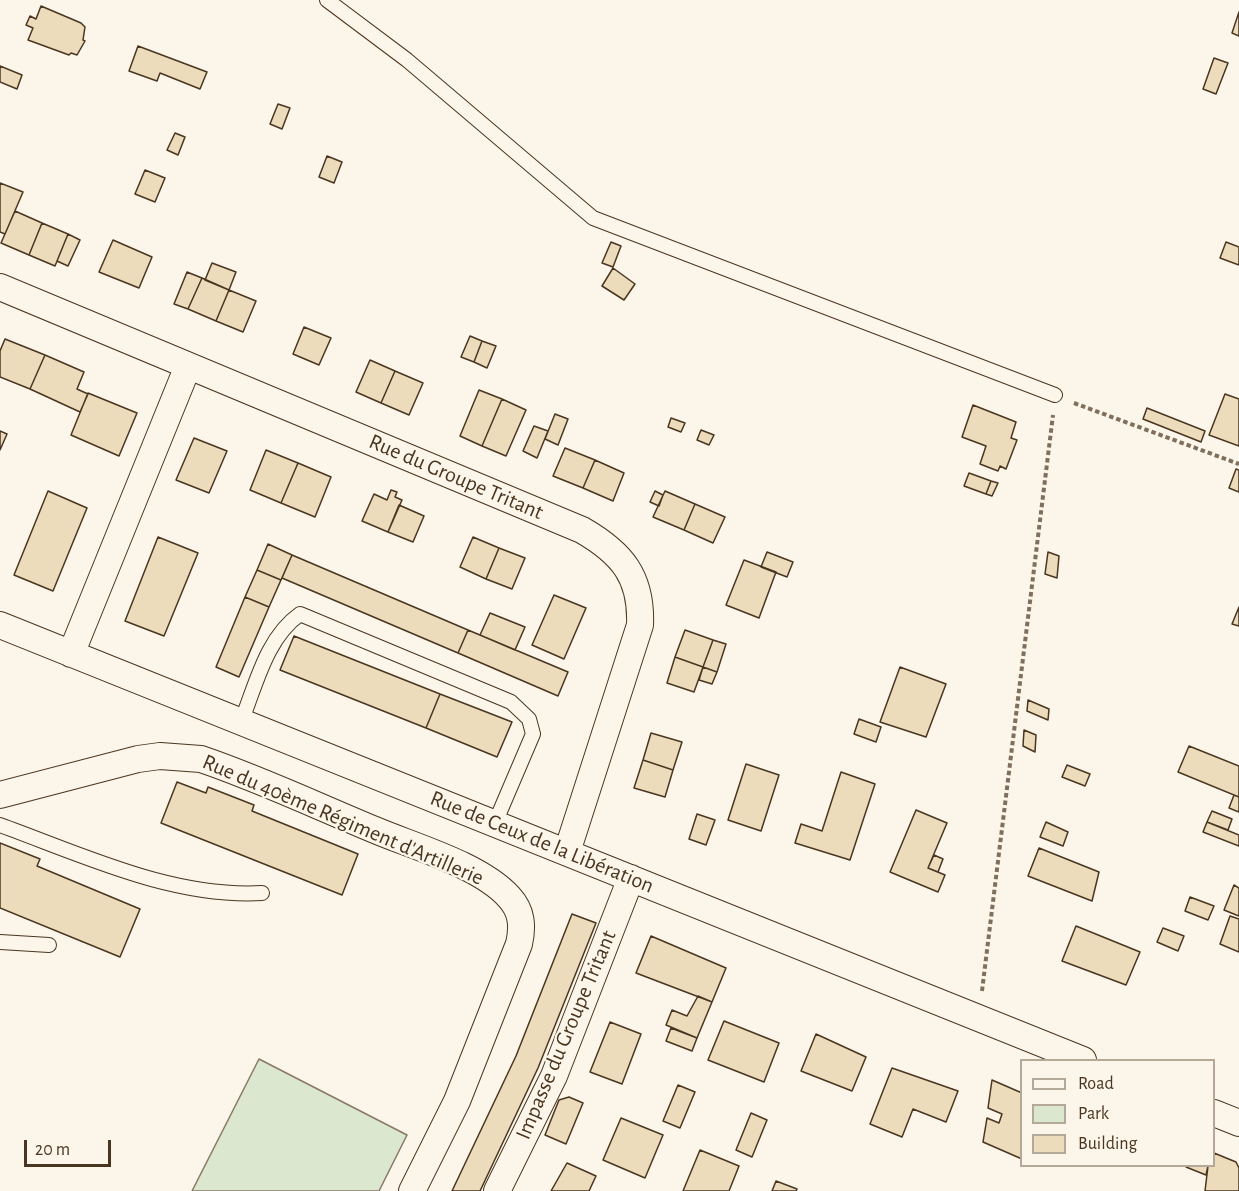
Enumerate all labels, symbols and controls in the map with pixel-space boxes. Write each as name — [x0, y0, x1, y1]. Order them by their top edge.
street label: Rue du Groupe Tritant — [365, 428, 547, 526]
street label: Rue du 40ème Régiment d'Artillerie — [198, 749, 488, 891]
street label: Rue de Ceux de la Libération — [426, 785, 658, 899]
street label: Impasse du Groupe Tritant — [510, 926, 622, 1144]
legend — [1020, 1059, 1215, 1167]
text: Road — [1078, 1075, 1114, 1093]
text: Park — [1078, 1105, 1109, 1123]
scale bar — [27, 1128, 114, 1166]
text: Building — [1078, 1135, 1137, 1153]
text: 20 m — [35, 1141, 70, 1159]

